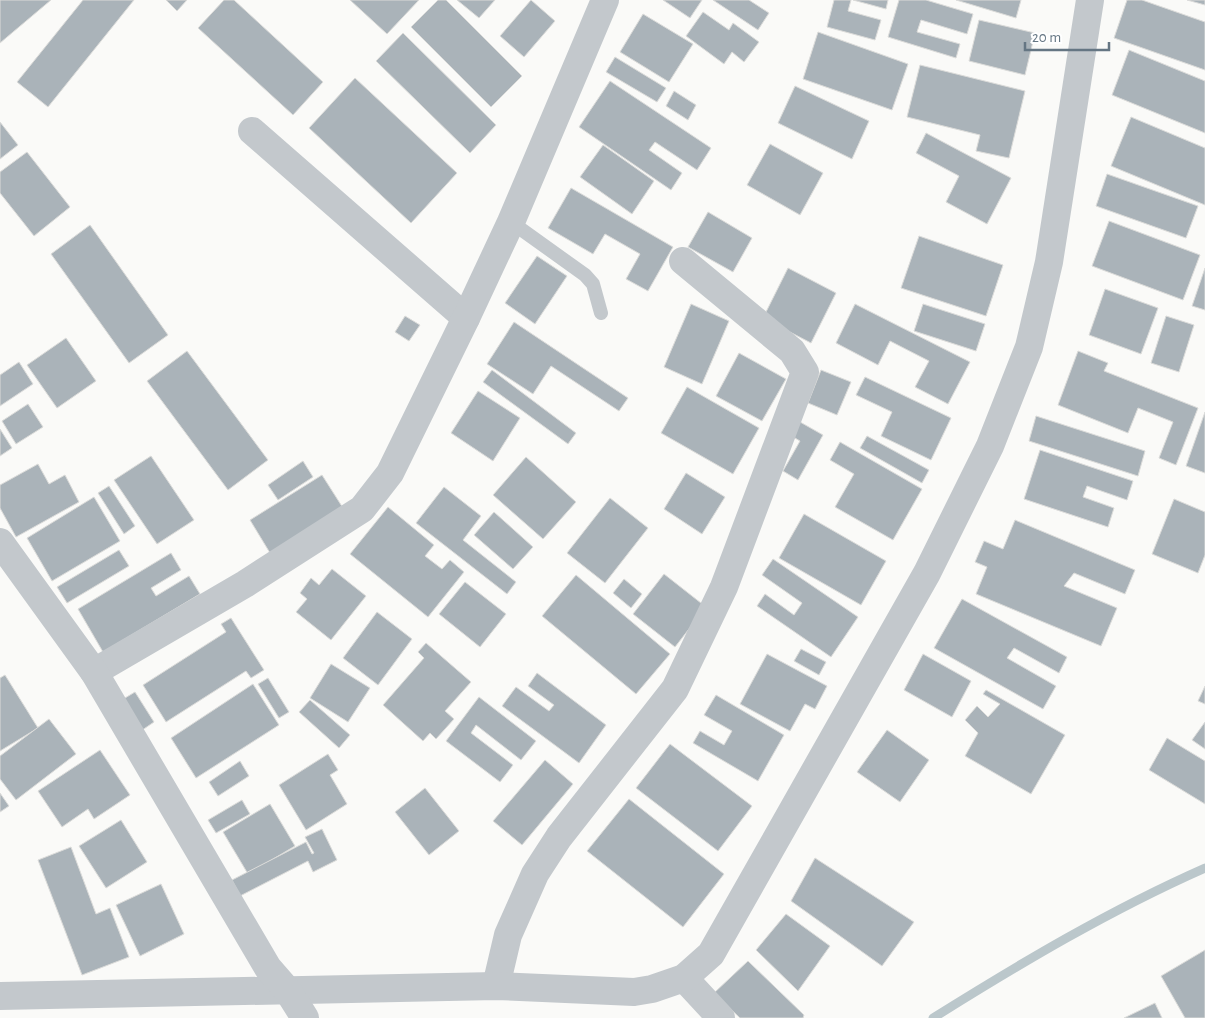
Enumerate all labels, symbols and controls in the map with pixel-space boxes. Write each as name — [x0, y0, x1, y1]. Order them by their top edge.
scale bar — [1025, 20, 1109, 52]
text: 20 m — [1032, 30, 1061, 45]

